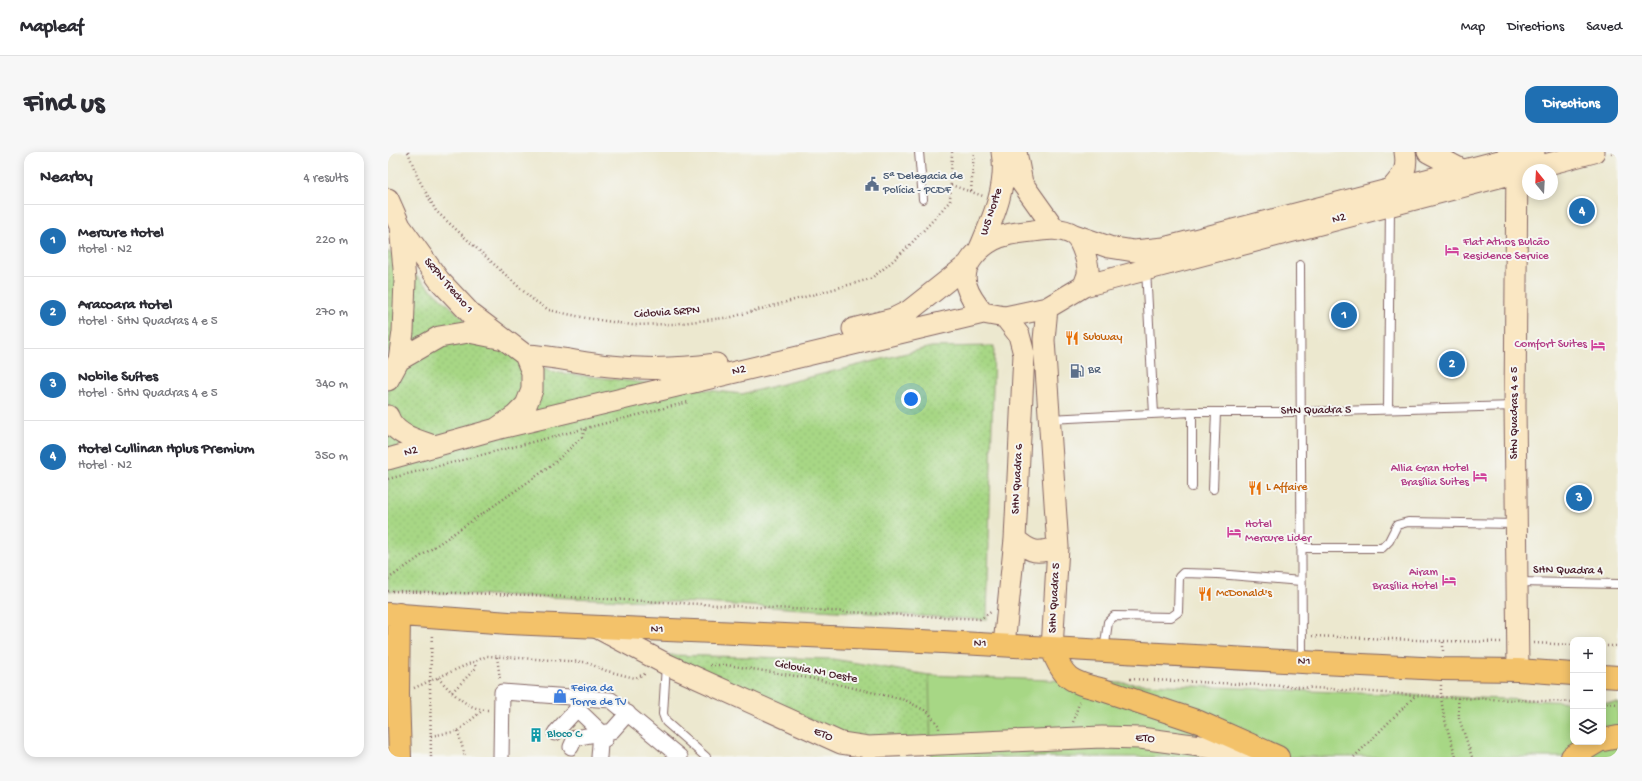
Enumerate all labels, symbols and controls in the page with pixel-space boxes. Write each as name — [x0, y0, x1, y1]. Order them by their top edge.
text: Mapleaf — [20, 16, 83, 39]
text: Map — [1461, 19, 1485, 36]
text: Directions — [1507, 19, 1564, 36]
text: Saved — [1586, 19, 1622, 36]
button: Directions — [1525, 86, 1618, 123]
text: Find us — [24, 88, 104, 121]
north arrow — [1522, 164, 1558, 200]
text: Nearby — [40, 168, 93, 188]
place label: 5ª Delegacia de Polícia - PCDF — [882, 170, 964, 198]
text: 4 results — [304, 171, 348, 186]
public building icon: 5ª Delegacia de Polícia - PCDF — [864, 176, 880, 192]
street label: W5 Norte — [978, 186, 1006, 237]
pin: 4 — [1569, 196, 1595, 226]
street label: N2 — [1331, 210, 1348, 228]
text: Mercure Hotel — [78, 224, 164, 242]
text: 1 — [50, 233, 56, 248]
text: 220 m — [316, 233, 348, 248]
place label: Flat Athos Bulcão Residence Service — [1462, 236, 1550, 264]
text: Hotel · N2 — [78, 242, 132, 257]
hotel icon: Flat Athos Bulcão Residence Service — [1444, 242, 1460, 258]
street label: SRPN Trecho 1 — [420, 255, 476, 317]
text: Aracoara Hotel — [78, 296, 172, 314]
pin: 1 — [1331, 300, 1357, 330]
street label: Ciclovia SRPN — [634, 304, 700, 322]
text: 2 — [50, 305, 56, 320]
text: 270 m — [315, 305, 348, 320]
text: Hotel · SHN Quadras 4 e 5 — [78, 314, 218, 329]
restaurant icon: Subway — [1064, 330, 1080, 346]
place label: Subway — [1083, 331, 1122, 345]
hotel icon: Comfort Suites — [1590, 337, 1606, 353]
place label: Comfort Suites — [1515, 338, 1588, 352]
pin: 2 — [1439, 349, 1465, 379]
street label: N2 — [731, 363, 747, 379]
fuel station icon: BR — [1069, 363, 1085, 379]
place label: BR — [1087, 364, 1101, 378]
street label: SHN Quadras 4 e 5 — [1508, 367, 1522, 459]
text: Nobile Suítes — [78, 368, 158, 386]
text: 3 — [50, 377, 56, 392]
text: 340 m — [315, 377, 348, 392]
text: Hotel · SHN Quadras 4 e 5 — [78, 386, 218, 401]
your location — [901, 389, 921, 409]
street label: SHN Quadra 5 — [1281, 403, 1351, 419]
text: Hotel Cullinan Hplus Premium — [78, 440, 255, 458]
street label: N2 — [402, 443, 420, 461]
street label: SHN Quadra 6 — [1009, 443, 1027, 514]
text: 4 — [50, 449, 56, 464]
text: 350 m — [315, 449, 348, 464]
text: Hotel · N2 — [78, 458, 132, 473]
place label: Allia Gran Hotel Brasília Suites — [1391, 462, 1470, 490]
hotel icon: Allia Gran Hotel Brasília Suites — [1472, 468, 1488, 484]
restaurant icon: L Affaire — [1247, 480, 1263, 496]
place label: L Affaire — [1266, 481, 1308, 495]
pin: 3 — [1566, 483, 1592, 513]
place label: Hotel Mercure Lider — [1245, 518, 1313, 546]
hotel icon: Hotel Mercure Lider — [1226, 524, 1242, 540]
street label: SHN Quadra 5 — [1046, 562, 1064, 634]
street label: SHN Quadra 4 — [1533, 563, 1603, 579]
place label: Airam Brasília Hotel — [1371, 566, 1438, 594]
hotel icon: Airam Brasília Hotel — [1441, 572, 1457, 588]
restaurant icon: McDonald's — [1197, 586, 1213, 602]
place label: McDonald's — [1216, 587, 1273, 601]
street label: N1 — [650, 623, 664, 637]
street label: N1 — [973, 637, 987, 651]
map controls — [1570, 637, 1606, 745]
button: + — [1570, 637, 1606, 673]
street label: N1 — [1297, 655, 1311, 669]
street label: Ciclovia N1 Oeste — [773, 657, 859, 687]
button: − — [1570, 673, 1606, 709]
place label: Feira da Torre de TV — [570, 682, 627, 710]
shop icon: Feira da Torre de TV — [552, 688, 568, 704]
button: layers — [1570, 709, 1606, 745]
street label: ETO — [811, 725, 835, 745]
building icon: Bloco C — [528, 727, 544, 743]
place label: Bloco C — [546, 728, 583, 742]
street label: ETO — [1135, 731, 1155, 747]

